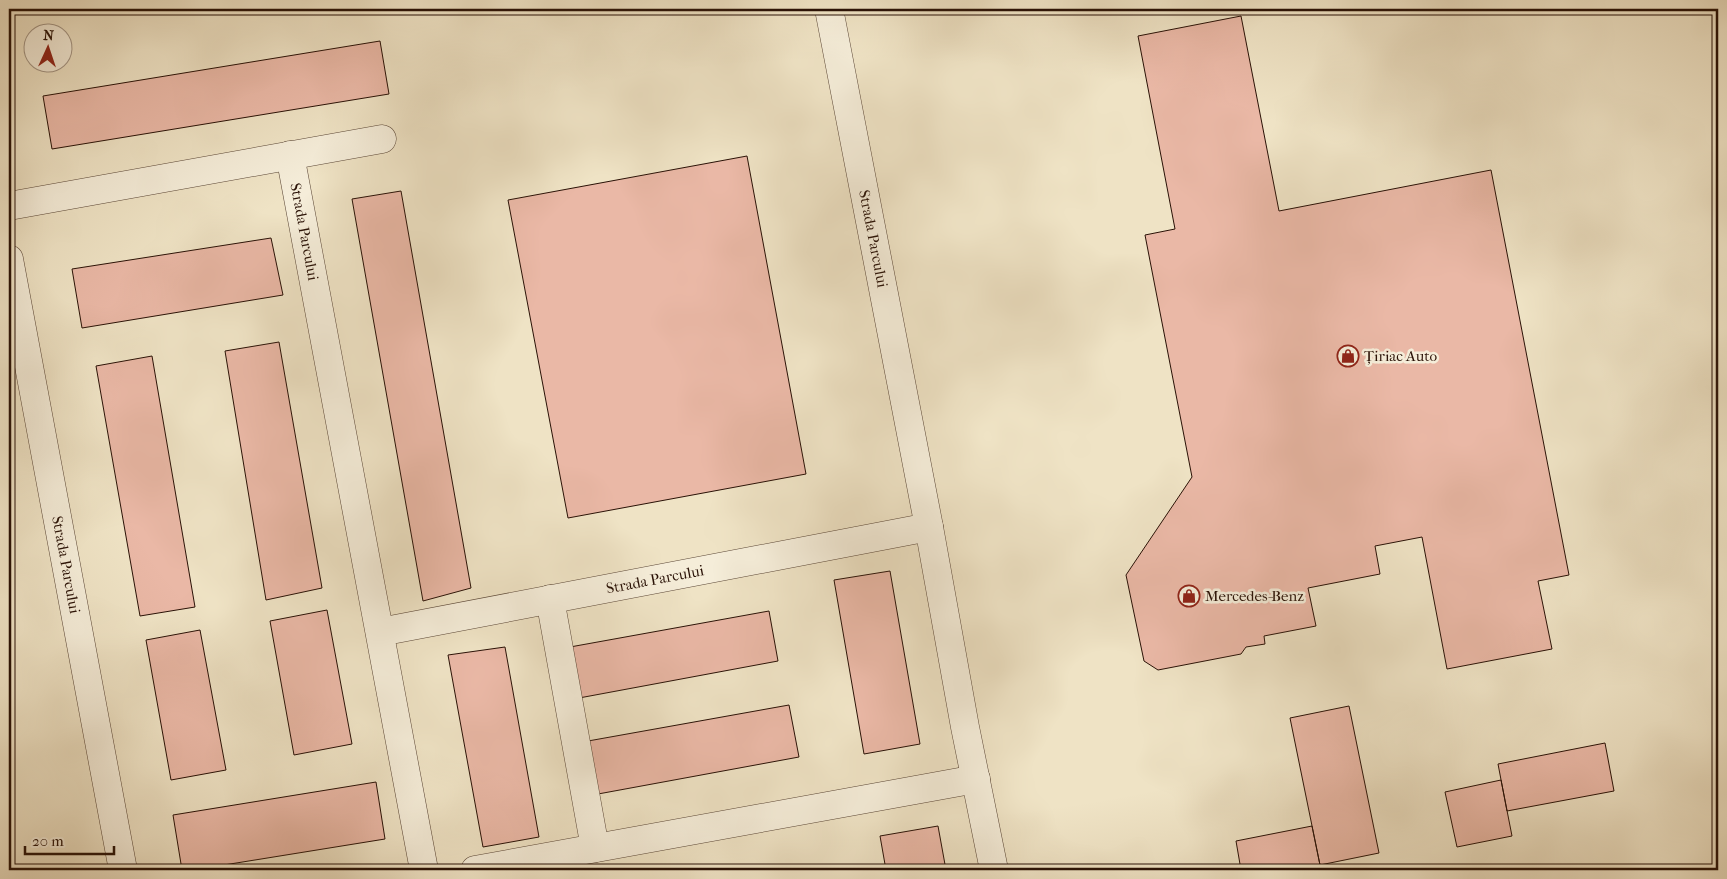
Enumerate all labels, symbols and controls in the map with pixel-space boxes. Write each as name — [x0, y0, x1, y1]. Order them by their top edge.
north arrow — [22, 22, 72, 72]
text: N — [43, 27, 55, 44]
street label: Strada Parcului — [286, 181, 322, 283]
street label: Strada Parcului — [855, 188, 892, 290]
shop icon: Țiriac Auto — [1336, 344, 1360, 368]
place label: Țiriac Auto — [1364, 347, 1437, 365]
street label: Strada Parcului — [48, 514, 84, 616]
street label: Strada Parcului — [605, 561, 706, 598]
shop icon: Mercedes-Benz — [1177, 584, 1201, 608]
place label: Mercedes-Benz — [1205, 587, 1304, 605]
scale bar — [25, 824, 114, 856]
text: 20 m — [32, 832, 64, 850]

